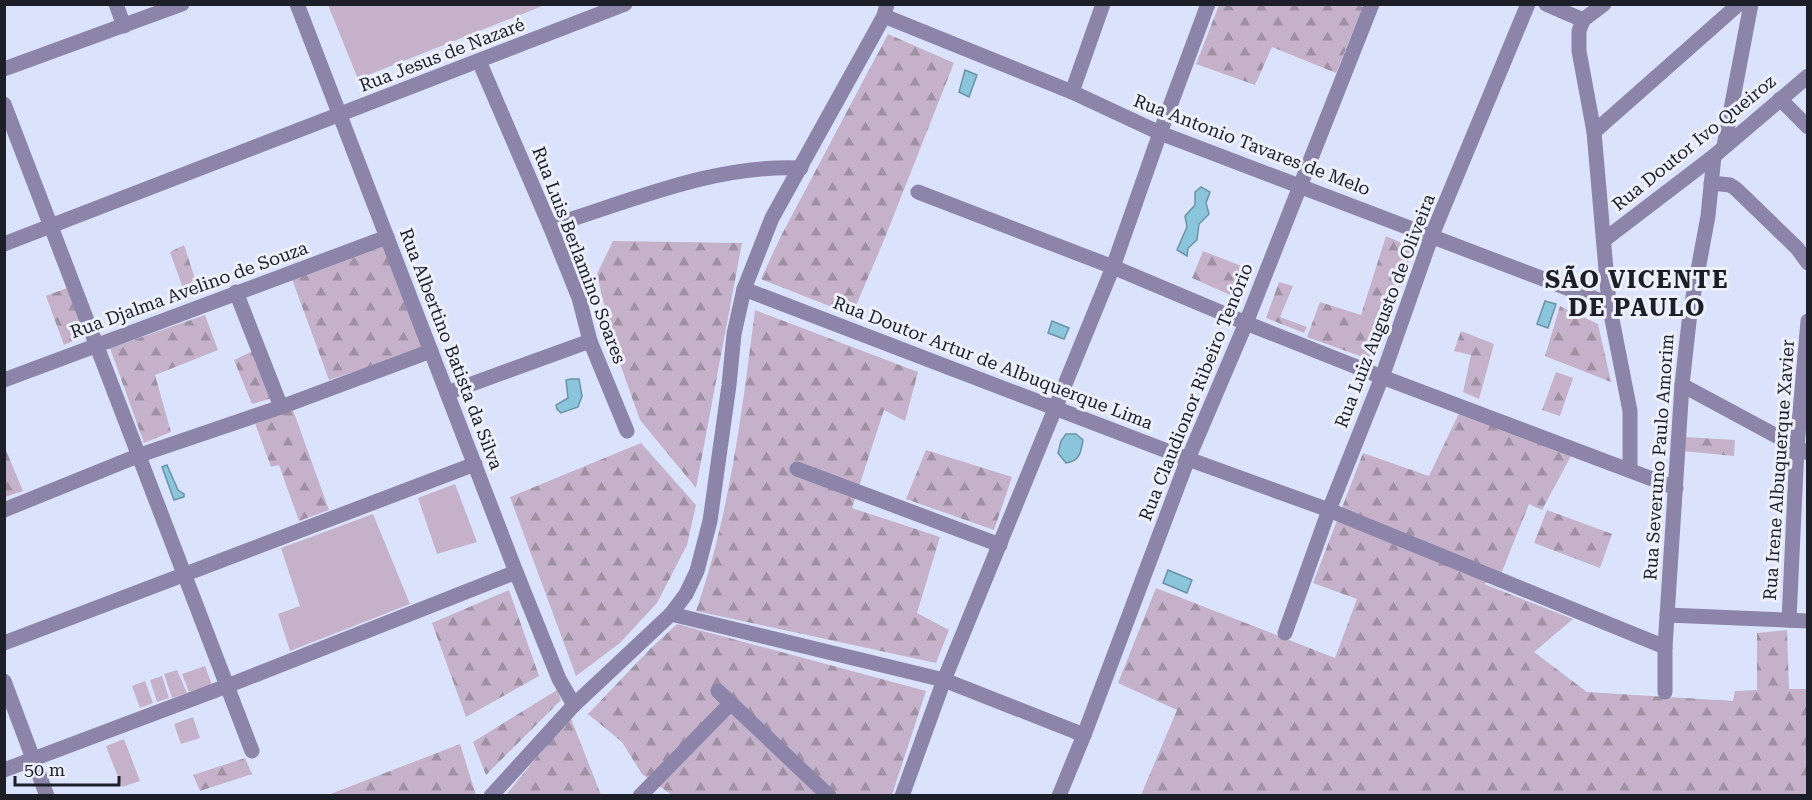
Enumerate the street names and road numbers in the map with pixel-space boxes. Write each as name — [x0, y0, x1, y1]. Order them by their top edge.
street label: Rua Jesus de Nazaré — [356, 13, 528, 96]
street label: Rua Doutor Ivo Queiroz — [1608, 70, 1780, 215]
street label: Rua Antonio Tavares de Melo — [1131, 90, 1374, 199]
street label: Rua Luis Berlamino Soares — [528, 143, 631, 366]
street label: Rua Luiz Augusto de Oliveira — [1330, 191, 1439, 431]
street label: Rua Albertino Batista da Silva — [396, 225, 507, 473]
street label: Rua Djalma Avelino de Souza — [67, 237, 311, 342]
street label: Rua Claudionor Ribeiro Tenório — [1134, 260, 1257, 524]
street label: Rua Doutor Artur de Albuquerque Lima — [830, 292, 1156, 433]
street label: Rua Severuno Paulo Amorim — [1639, 333, 1678, 581]
street label: Rua Irene Albuquerque Xavier — [1759, 339, 1798, 601]

